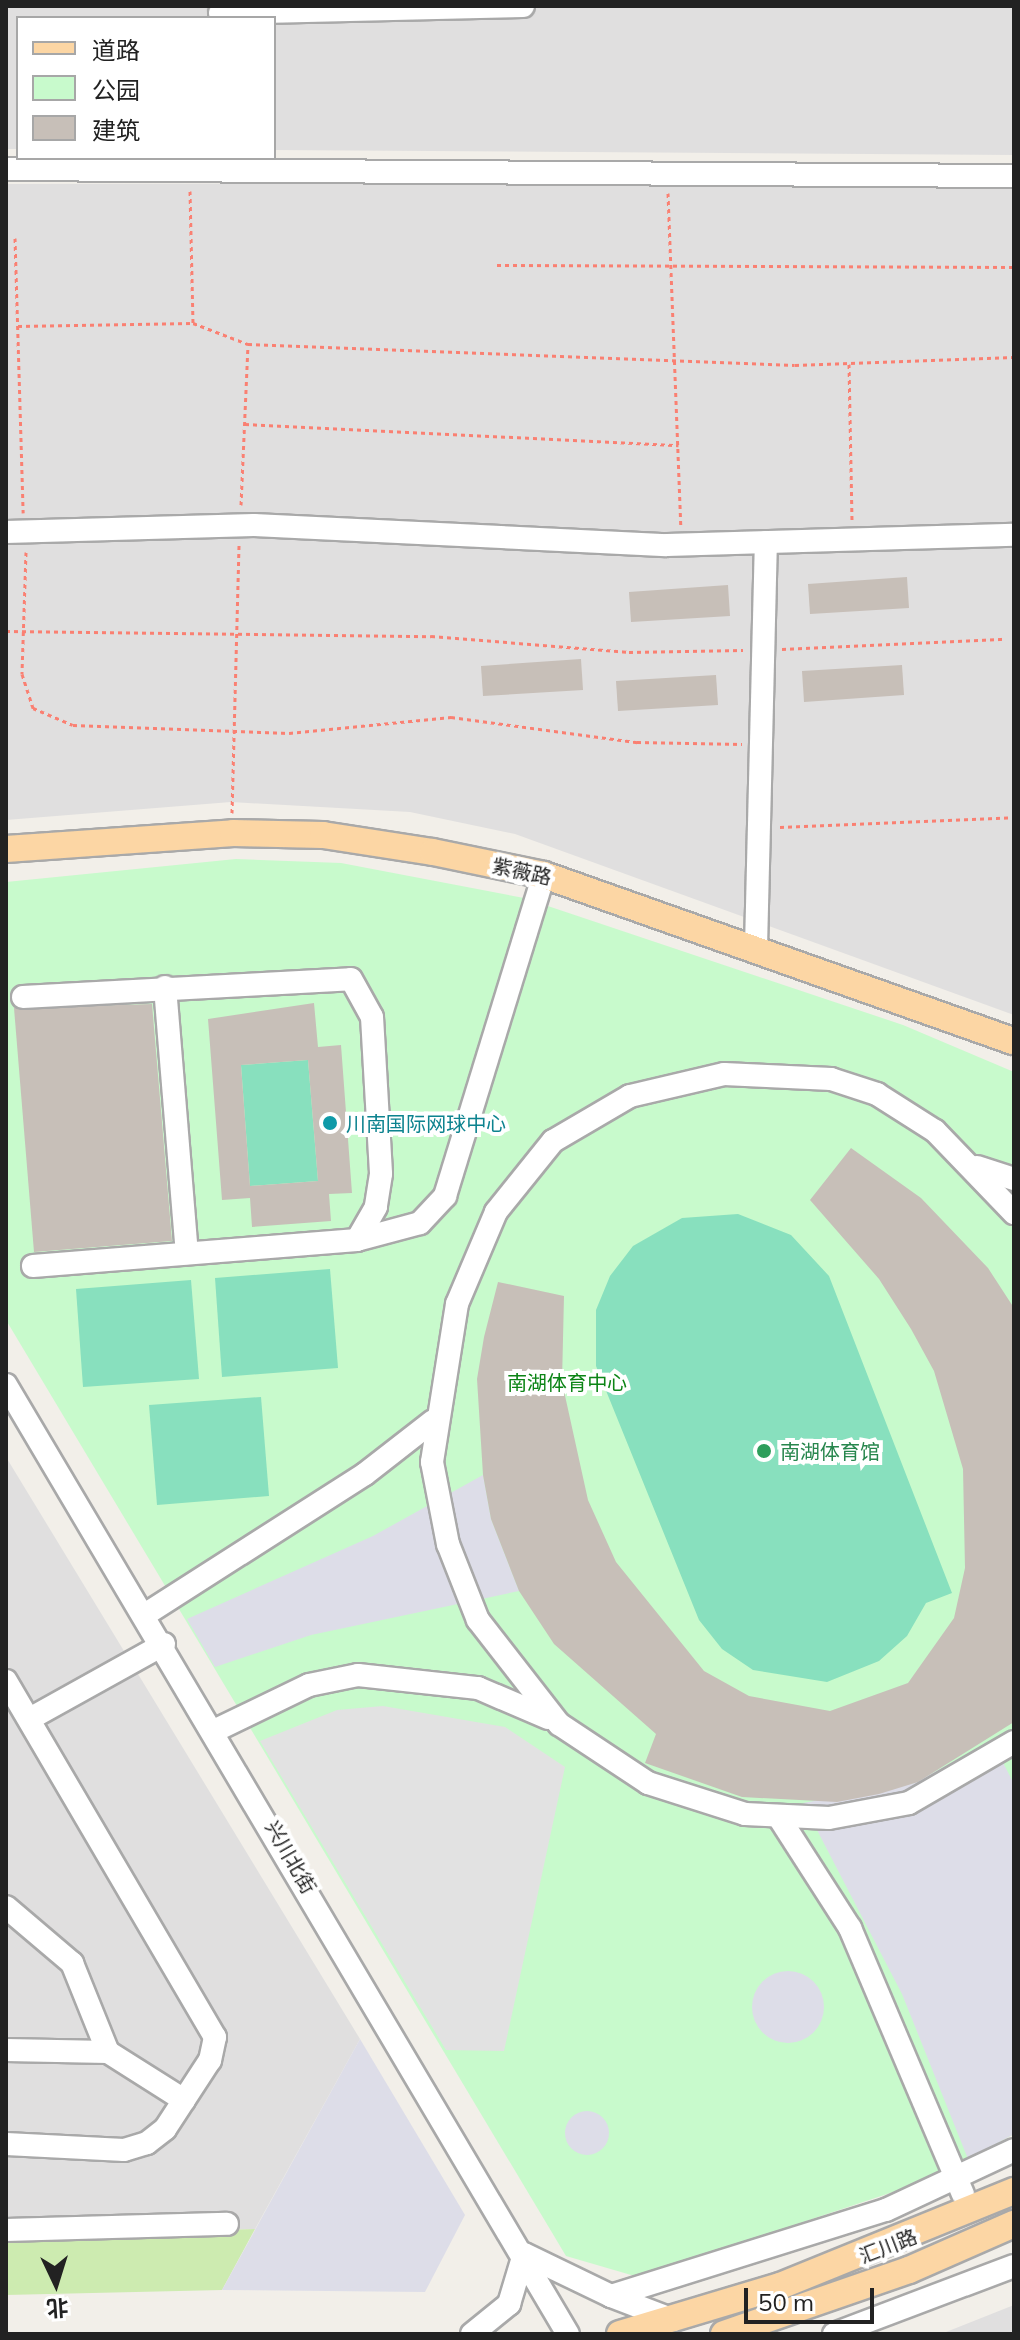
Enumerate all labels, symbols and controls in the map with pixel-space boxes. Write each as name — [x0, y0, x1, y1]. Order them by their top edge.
legend — [16, 16, 276, 160]
text: 道路 — [92, 35, 140, 65]
text: 公园 — [92, 75, 140, 105]
text: 建筑 — [92, 115, 140, 145]
street label: 紫薇路 — [490, 853, 554, 889]
place label: 川南国际网球中心 — [346, 1111, 506, 1135]
marker: 川南国际网球中心 — [321, 1114, 339, 1132]
park label: 南湖体育中心 — [507, 1370, 627, 1394]
place label: 南湖体育馆 — [780, 1439, 880, 1463]
marker: 南湖体育馆 — [755, 1442, 773, 1460]
street label: 兴川北街 — [261, 1816, 321, 1898]
street label: 汇川路 — [856, 2224, 920, 2268]
north arrow — [16, 2244, 96, 2324]
scale bar — [748, 2272, 878, 2322]
text: 50 m — [758, 2287, 814, 2317]
text: 北 — [46, 2293, 70, 2323]

